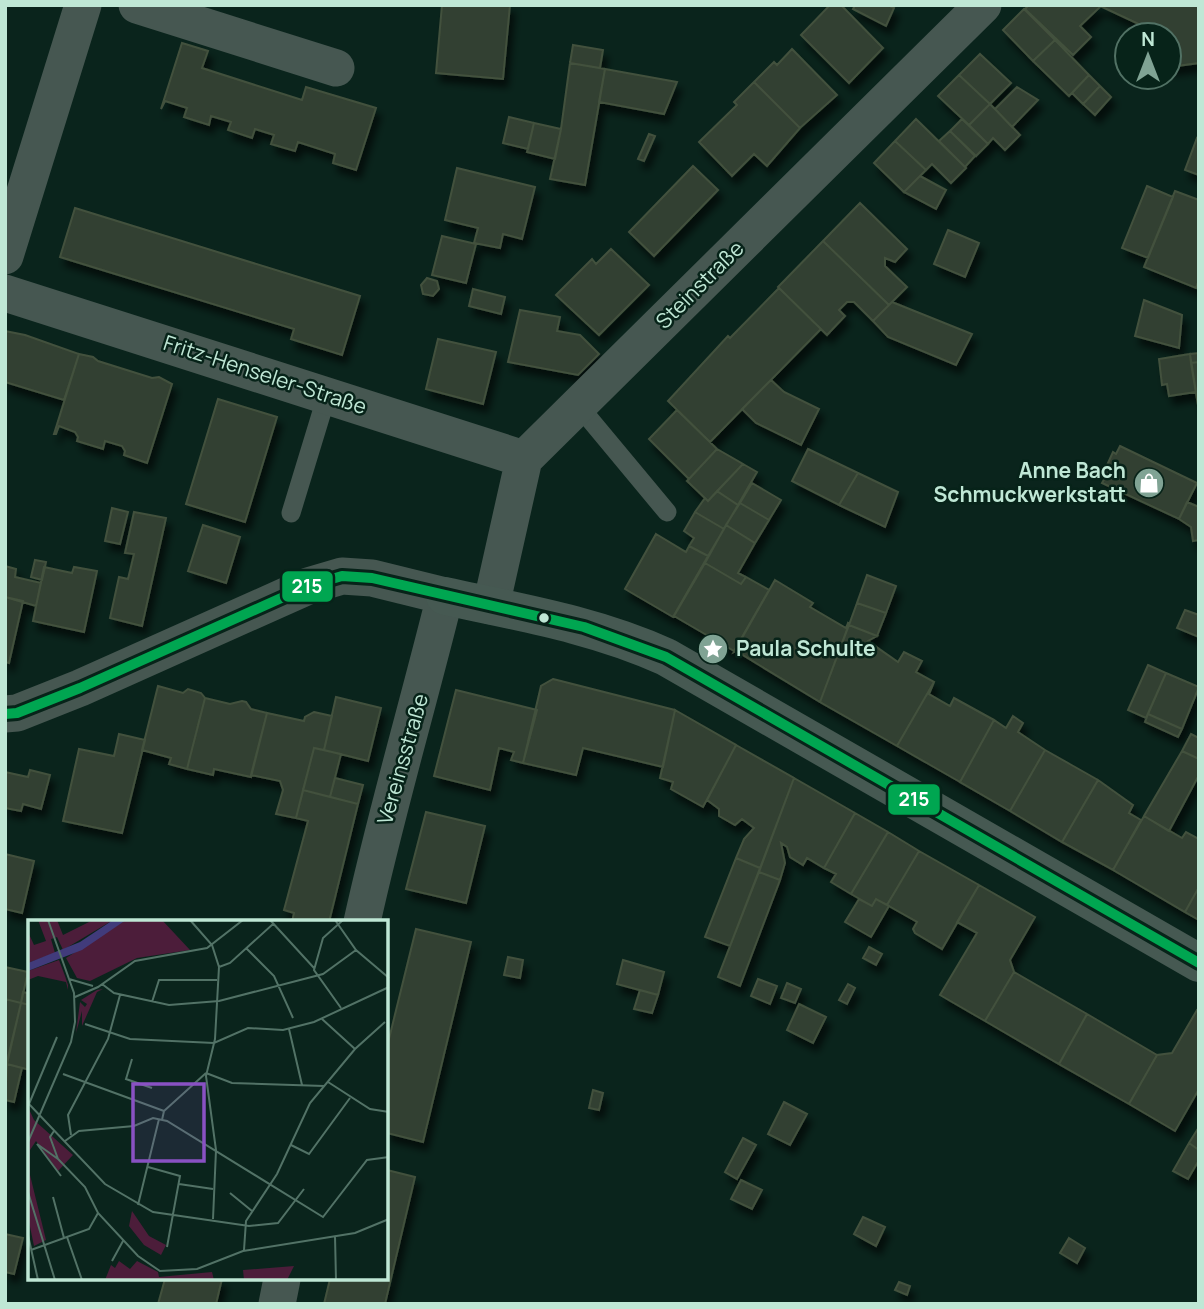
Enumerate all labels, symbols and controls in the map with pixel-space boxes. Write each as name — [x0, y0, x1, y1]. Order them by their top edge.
north arrow — [1113, 21, 1183, 91]
text: N — [1141, 26, 1155, 52]
street label: Steinstraße — [649, 234, 749, 334]
street label: Fritz-Henseler-Straße — [160, 328, 370, 420]
place label: Anne Bach Schmuckwerkstatt — [934, 456, 1126, 508]
shop icon: Anne Bach Schmuckwerkstatt — [1132, 466, 1166, 500]
line badge: 215 — [281, 570, 334, 603]
text: 215 — [292, 573, 322, 599]
unlabelled marker — [537, 611, 551, 625]
place icon: Paula Schulte — [696, 632, 730, 666]
place label: Paula Schulte — [736, 634, 876, 662]
street label: Vereinsstraße — [370, 690, 434, 827]
line badge: 215 — [887, 783, 941, 816]
text: 215 — [899, 786, 929, 812]
inset map — [28, 920, 388, 1281]

